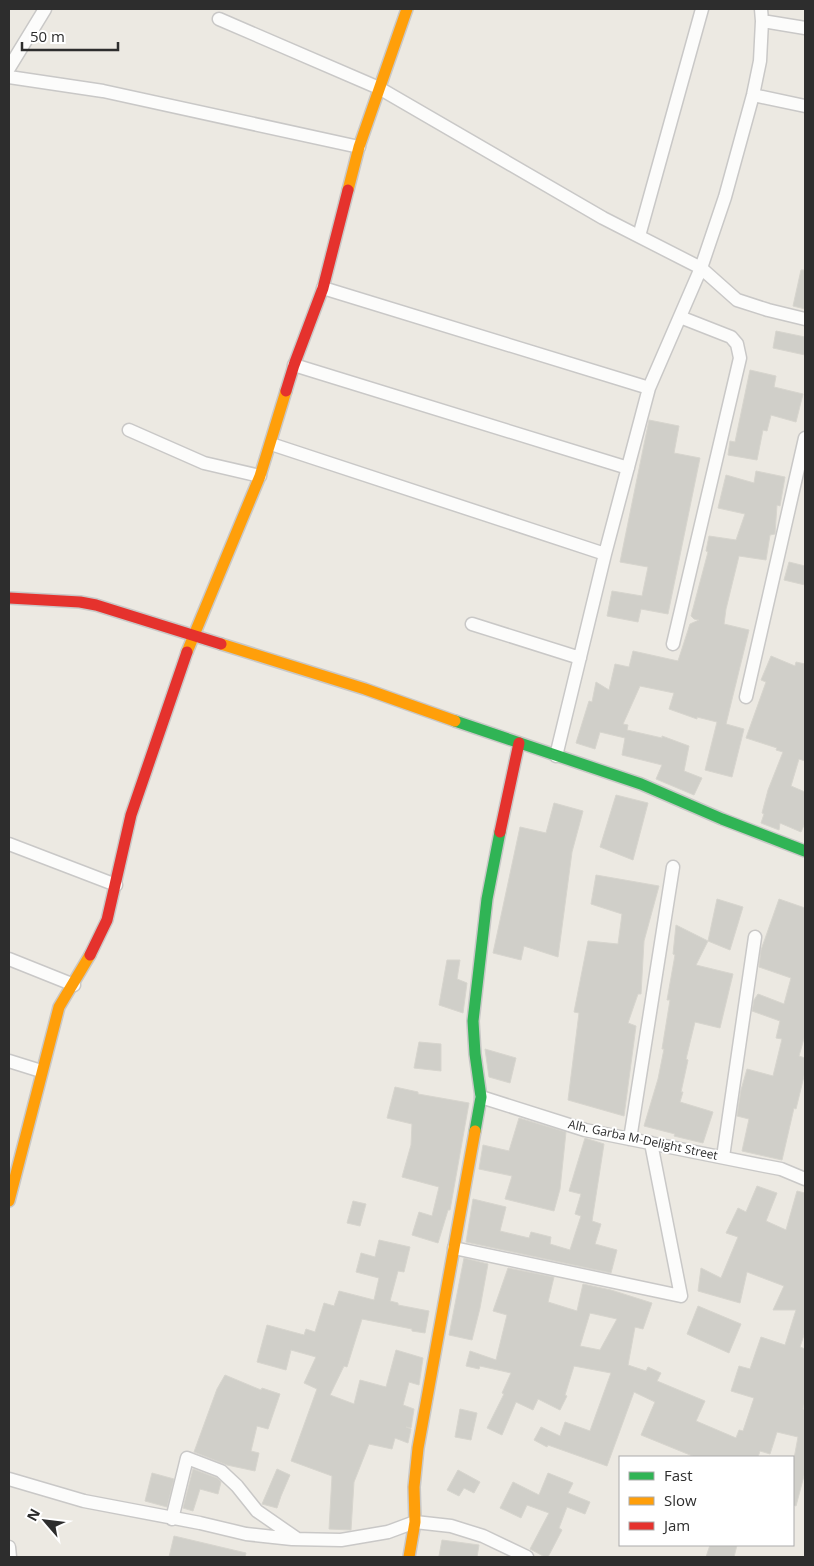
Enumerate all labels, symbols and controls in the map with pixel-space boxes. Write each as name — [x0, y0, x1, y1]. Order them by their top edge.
scale bar — [22, 20, 119, 52]
text: 50 m — [30, 26, 65, 46]
street label: Alh. Garba M-Delight Street — [567, 1115, 720, 1164]
legend — [619, 1456, 794, 1546]
text: Fast — [664, 1465, 693, 1485]
text: Slow — [664, 1490, 697, 1510]
north arrow — [20, 1496, 70, 1546]
text: N — [22, 1505, 44, 1524]
text: Jam — [662, 1515, 690, 1535]

